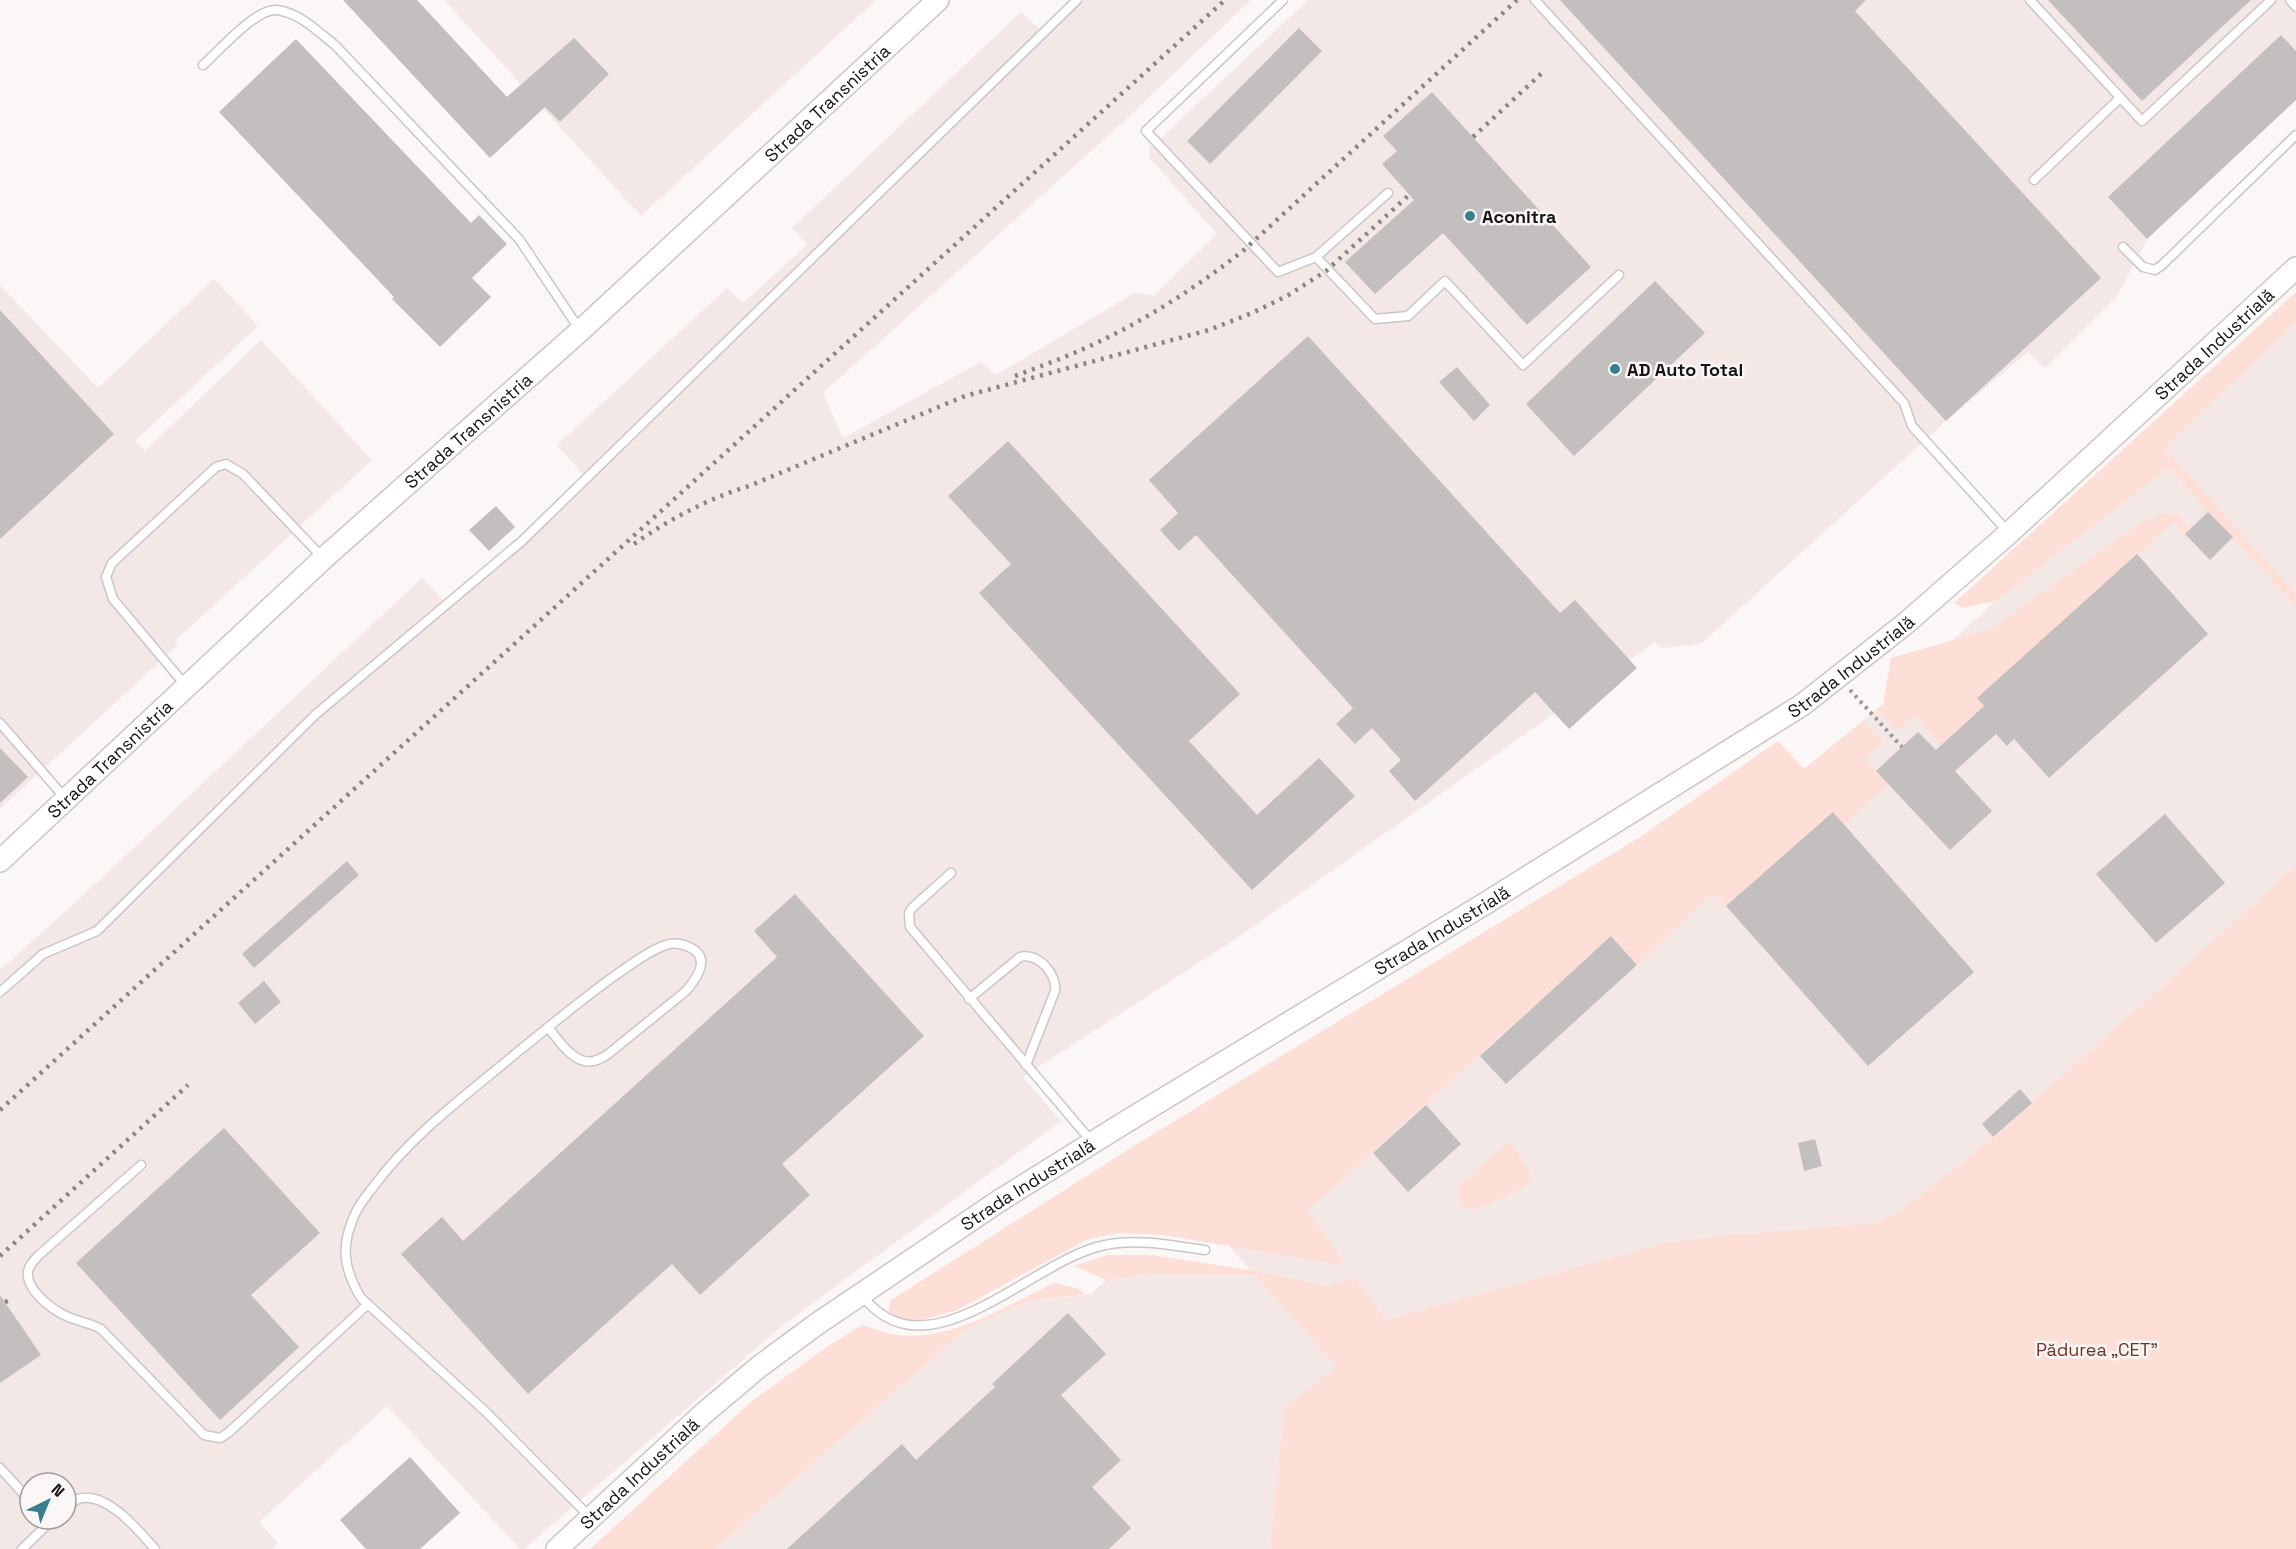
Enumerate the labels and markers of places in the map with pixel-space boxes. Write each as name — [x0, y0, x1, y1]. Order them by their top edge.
place label: Aconitra — [1482, 205, 1557, 228]
marker: Aconitra — [1463, 209, 1477, 223]
place label: AD Auto Total — [1627, 358, 1743, 381]
marker: AD Auto Total — [1608, 362, 1622, 376]

